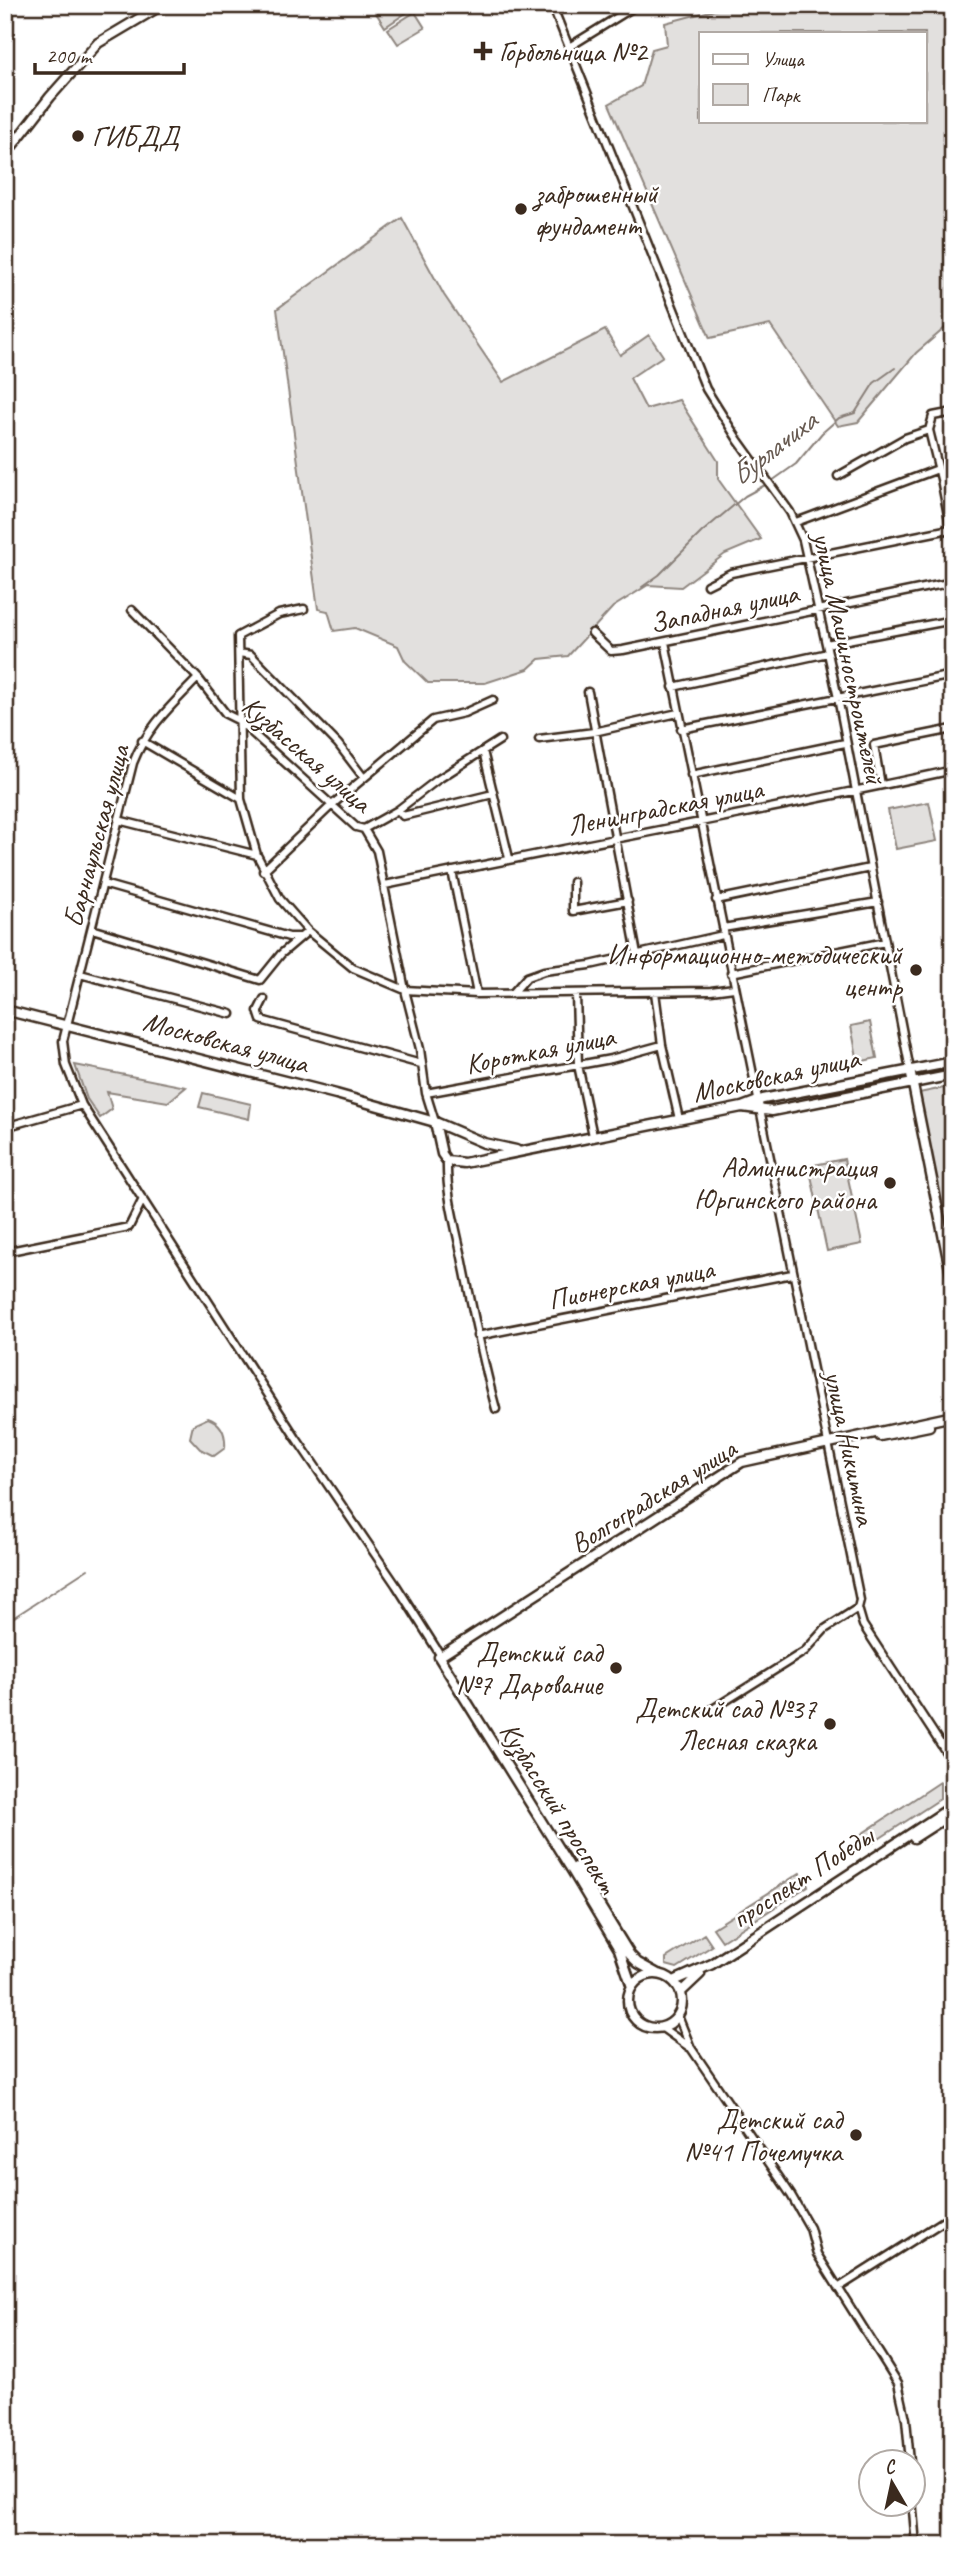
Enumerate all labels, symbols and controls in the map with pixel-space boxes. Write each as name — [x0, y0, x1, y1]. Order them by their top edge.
scale bar — [35, 32, 184, 76]
legend — [699, 32, 926, 122]
place label: Горбольница №2 — [499, 34, 649, 69]
marker: Горбольница №2 — [473, 41, 493, 61]
text: 200 m — [46, 43, 93, 69]
text: Улица — [762, 46, 805, 72]
text: Парк — [762, 82, 802, 108]
place label: ГИБДД — [92, 119, 181, 154]
marker: ГИБДД — [70, 128, 86, 144]
place label: заброшенный фундамент — [531, 176, 659, 243]
marker: заброшенный фундамент — [513, 201, 529, 217]
water label: Бурлачиха — [722, 400, 827, 494]
street label: улица Машиностроителей — [805, 527, 893, 788]
street label: Западная улица — [647, 575, 803, 641]
street label: Кузбасская улица — [234, 688, 380, 822]
street label: Барнаульская улица — [55, 740, 138, 931]
street label: Ленинградская улица — [564, 771, 767, 843]
place label: Информационно-методический центр — [607, 937, 903, 1004]
marker: Информационно-методический центр — [908, 962, 924, 978]
street label: Московская улица — [140, 1003, 314, 1081]
street label: Короткая улица — [463, 1018, 619, 1082]
street label: Московская улица — [689, 1040, 864, 1110]
place label: Администрация Юргинского района — [694, 1150, 878, 1217]
marker: Администрация Юргинского района — [882, 1175, 898, 1191]
street label: Пионерская улица — [545, 1250, 718, 1317]
street label: улица Никитина — [816, 1366, 884, 1530]
street label: Волгоградская улица — [563, 1430, 744, 1561]
place label: Детский сад №7 Дарование — [456, 1635, 605, 1702]
marker: Детский сад №7 Дарование — [608, 1660, 624, 1676]
place label: Детский сад №37 Лесная сказка — [635, 1691, 818, 1758]
street label: Кузбасский проспект — [491, 1716, 626, 1902]
marker: Детский сад №37 Лесная сказка — [822, 1716, 838, 1732]
street label: проспект Победы — [724, 1817, 882, 1936]
place label: Детский сад №41 Почемучка — [684, 2102, 845, 2169]
marker: Детский сад №41 Почемучка — [848, 2127, 864, 2143]
north arrow — [856, 2448, 926, 2518]
text: С — [883, 2454, 899, 2480]

